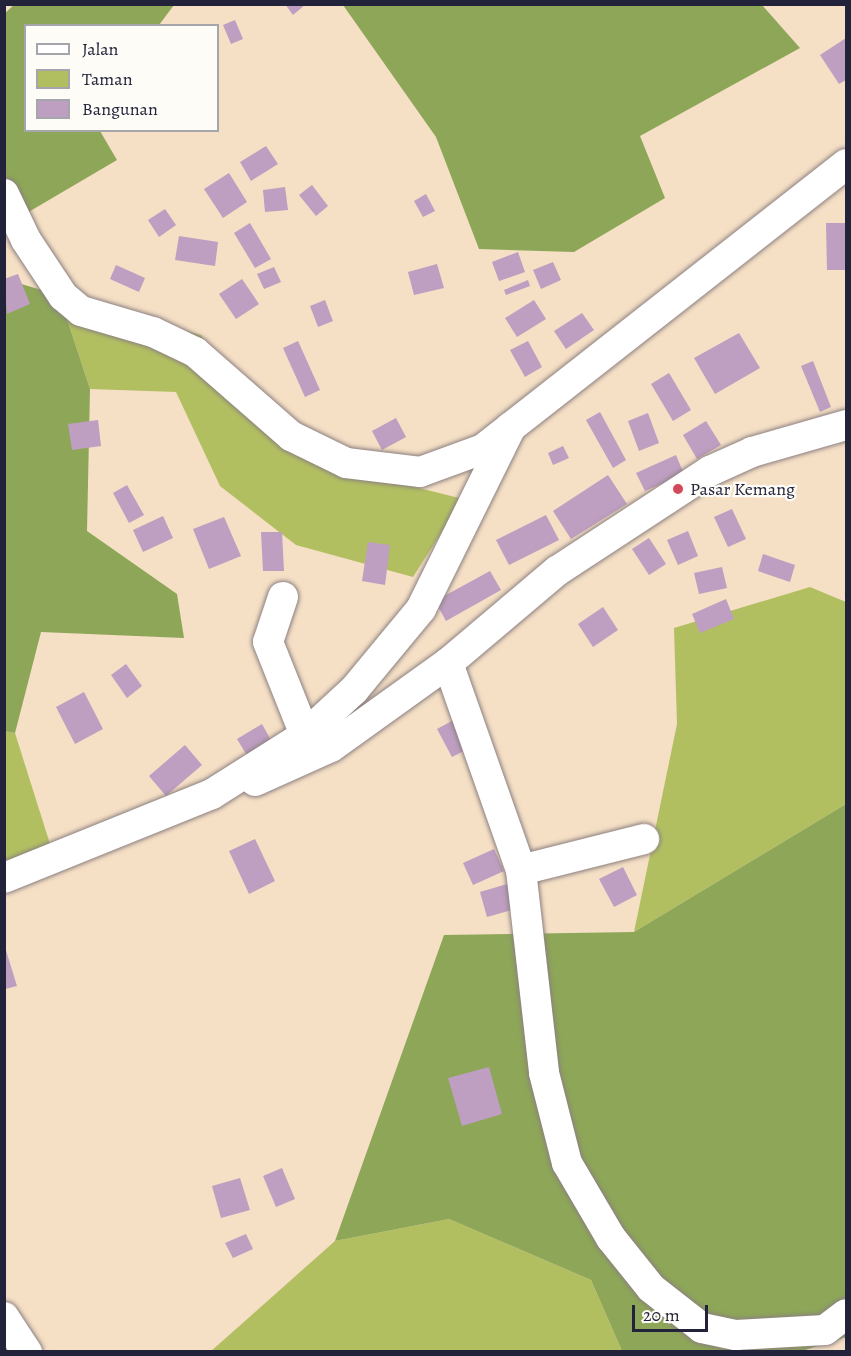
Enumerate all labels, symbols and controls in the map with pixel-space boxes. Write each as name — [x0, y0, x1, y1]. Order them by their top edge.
legend — [24, 24, 219, 132]
text: Jalan — [82, 37, 118, 61]
text: Taman — [82, 67, 133, 91]
text: Bangunan — [82, 97, 158, 121]
place label: Pasar Kemang — [690, 478, 795, 500]
marker: Pasar Kemang — [671, 482, 685, 496]
scale bar — [635, 1293, 712, 1331]
text: 20 m — [643, 1303, 680, 1327]

